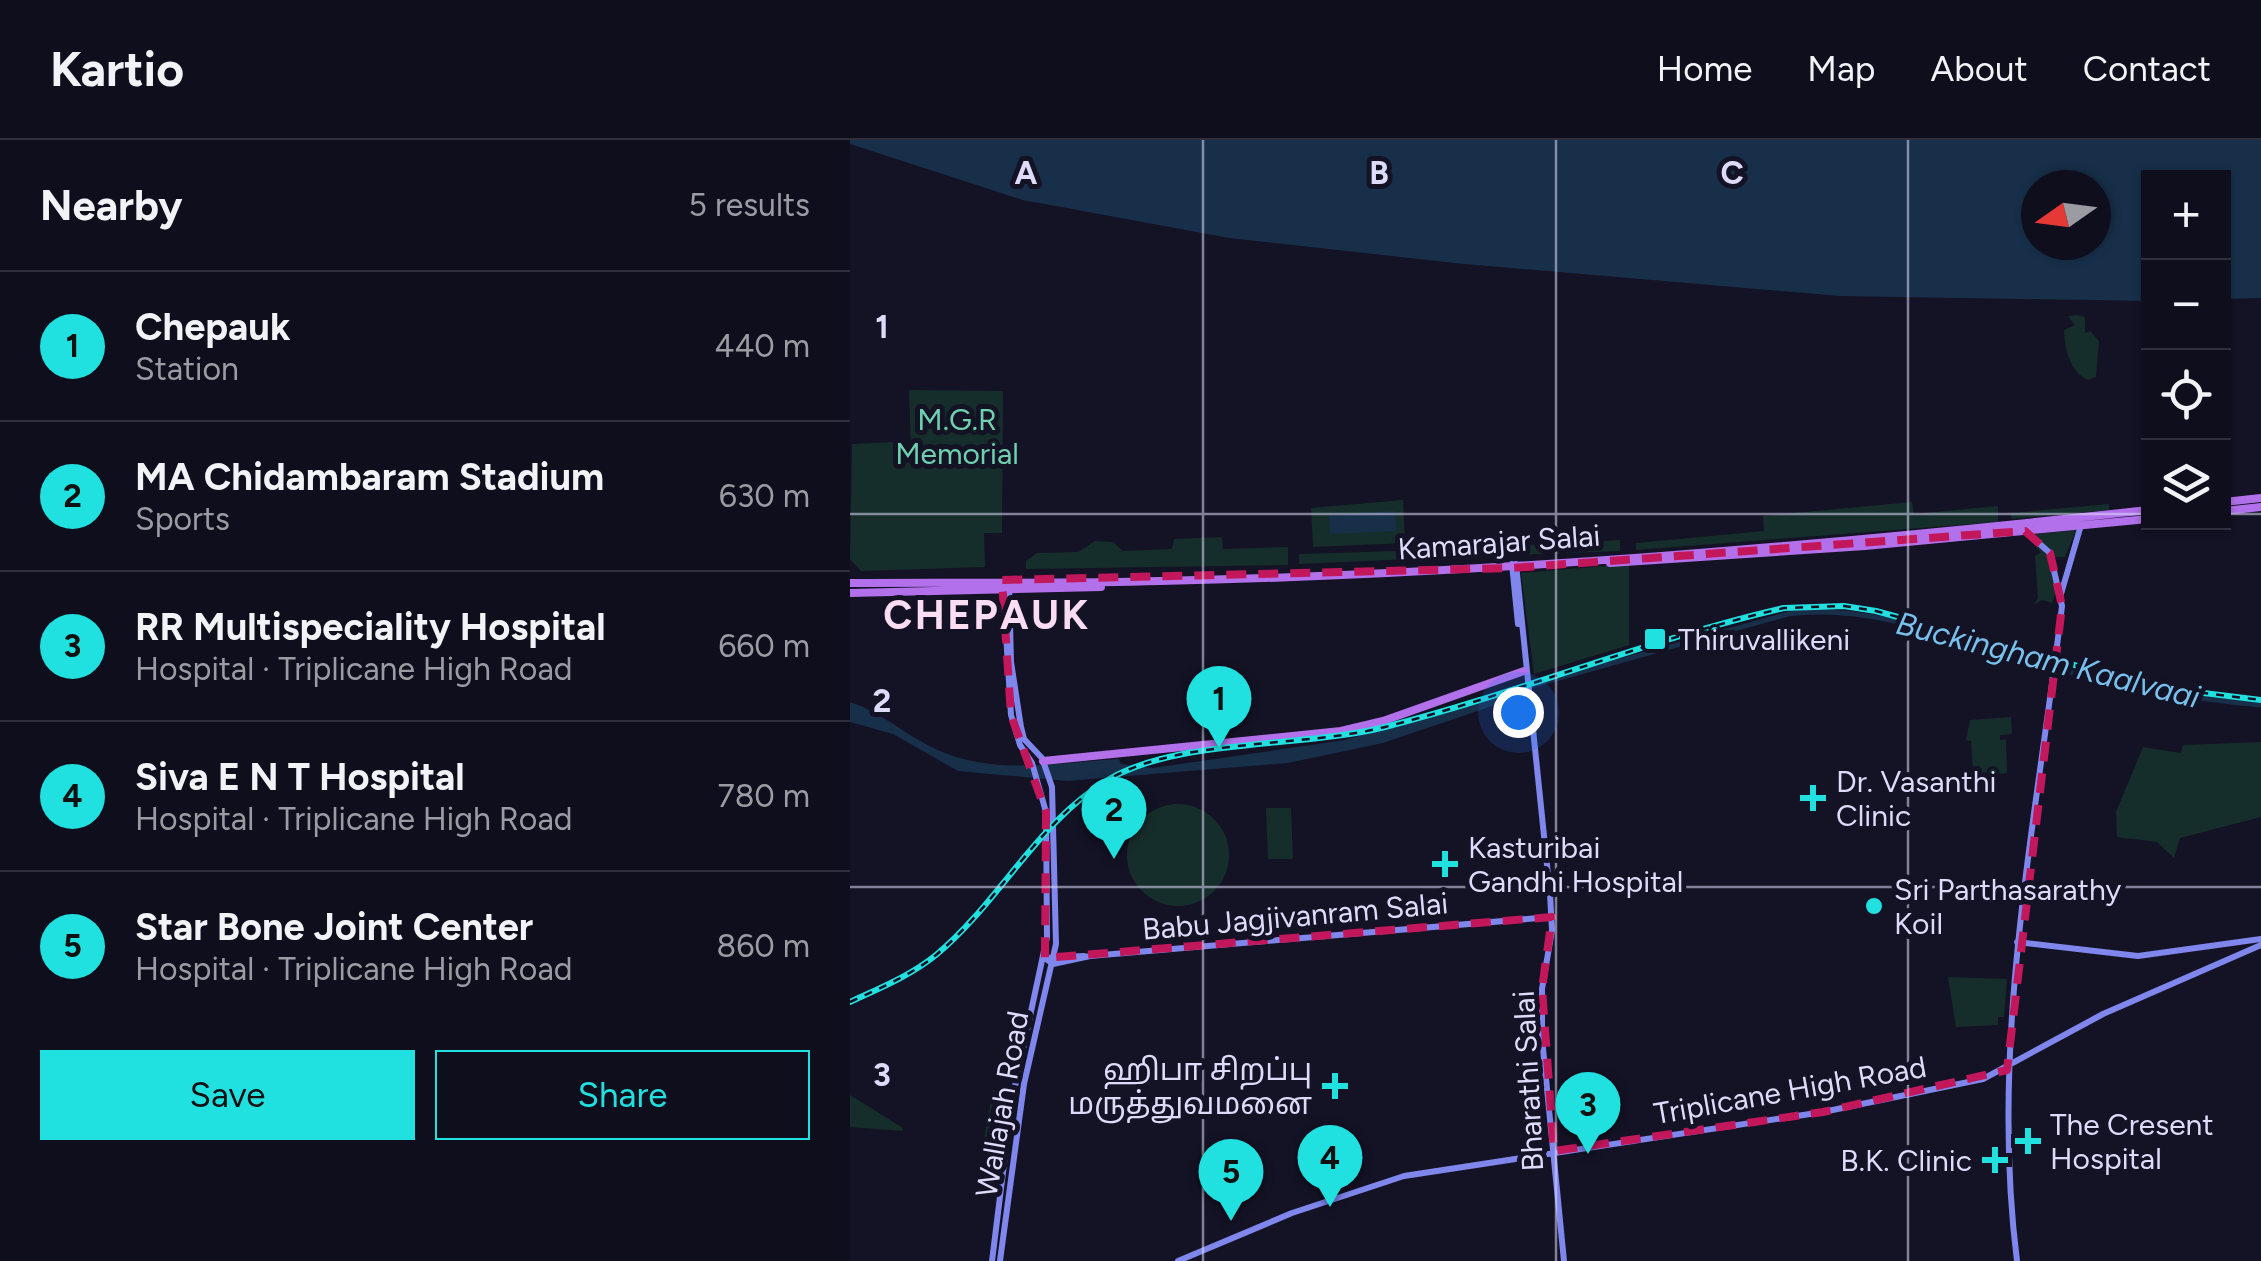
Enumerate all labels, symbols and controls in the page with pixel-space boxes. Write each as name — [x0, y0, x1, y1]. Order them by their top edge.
text: Kartio — [50, 40, 184, 98]
text: Home — [1657, 48, 1752, 90]
text: Map — [1807, 48, 1876, 90]
text: About — [1931, 48, 2028, 90]
text: Contact — [2083, 48, 2211, 90]
text: A — [1015, 154, 1038, 192]
text: B — [1369, 154, 1389, 192]
text: C — [1720, 154, 1744, 192]
north arrow — [2021, 170, 2111, 260]
map controls — [2141, 170, 2231, 530]
button: + — [2141, 170, 2231, 260]
text: Nearby — [40, 180, 182, 231]
text: 5 results — [689, 186, 810, 224]
button: − — [2141, 260, 2231, 350]
text: Chepauk — [135, 304, 290, 350]
text: 1 — [875, 308, 889, 346]
text: 1 — [66, 327, 79, 365]
text: 440 m — [715, 327, 810, 365]
text: Station — [135, 350, 239, 388]
button: locate — [2141, 350, 2231, 440]
park label: M.G.R Memorial — [895, 401, 1019, 472]
button: layers — [2141, 440, 2231, 530]
text: MA Chidambaram Stadium — [135, 454, 604, 500]
text: 2 — [63, 477, 82, 515]
text: 630 m — [719, 477, 810, 515]
text: Sports — [135, 500, 230, 538]
street label: Kamarajar Salai — [1396, 516, 1602, 568]
district label: CHEPAUK — [883, 591, 1091, 639]
text: RR Multispeciality Hospital — [135, 604, 605, 650]
water label: Buckingham Kaalvaai — [1892, 604, 2204, 716]
place label: Thiruvallikeni — [1678, 621, 1850, 658]
marker: Thiruvallikeni — [1642, 626, 1668, 652]
text: 3 — [64, 627, 81, 665]
text: 660 m — [718, 627, 810, 665]
text: Hospital · Triplicane High Road — [135, 650, 572, 688]
pin: 1 — [1186, 666, 1252, 748]
text: 2 — [873, 682, 891, 720]
your location — [1493, 687, 1544, 738]
text: Siva E N T Hospital — [135, 754, 465, 800]
place label: Dr. Vasanthi Clinic — [1836, 763, 1996, 834]
pin: 2 — [1082, 776, 1146, 859]
text: 4 — [62, 777, 83, 815]
text: 780 m — [718, 777, 810, 815]
marker: Dr. Vasanthi Clinic — [1800, 785, 1826, 811]
text: Hospital · Triplicane High Road — [135, 800, 572, 838]
place label: Kasturibai Gandhi Hospital — [1468, 829, 1683, 900]
marker: Kasturibai Gandhi Hospital — [1432, 851, 1458, 877]
place label: Sri Parthasarathy Koil — [1894, 871, 2121, 942]
street label: Babu Jagjivanram Salai — [1140, 884, 1450, 948]
marker: Sri Parthasarathy Koil — [1863, 895, 1885, 917]
text: Star Bone Joint Center — [135, 904, 533, 950]
text: 5 — [63, 927, 82, 965]
text: 860 m — [717, 927, 810, 965]
text: Hospital · Triplicane High Road — [135, 950, 572, 988]
street label: Bharathi Salai — [1505, 990, 1551, 1172]
street label: Wallajah Road — [967, 1008, 1037, 1200]
street label: Triplicane High Road — [1651, 1048, 1929, 1132]
button: Save — [40, 1050, 415, 1140]
button: Share — [435, 1050, 810, 1140]
place label: ஹிபா சிறப்பு மருத்துவமனை — [1068, 1051, 1312, 1124]
text: 3 — [873, 1056, 891, 1094]
pin: 3 — [1556, 1072, 1620, 1154]
marker: ஹிபா சிறப்பு மருத்துவமனை — [1322, 1073, 1348, 1099]
place label: The Cresent Hospital — [2050, 1106, 2214, 1177]
pin: 4 — [1298, 1124, 1362, 1207]
marker: The Cresent Hospital — [2015, 1128, 2041, 1154]
pin: 5 — [1198, 1138, 1264, 1221]
place label: B.K. Clinic — [1840, 1142, 1972, 1179]
marker: B.K. Clinic — [1982, 1147, 2008, 1173]

